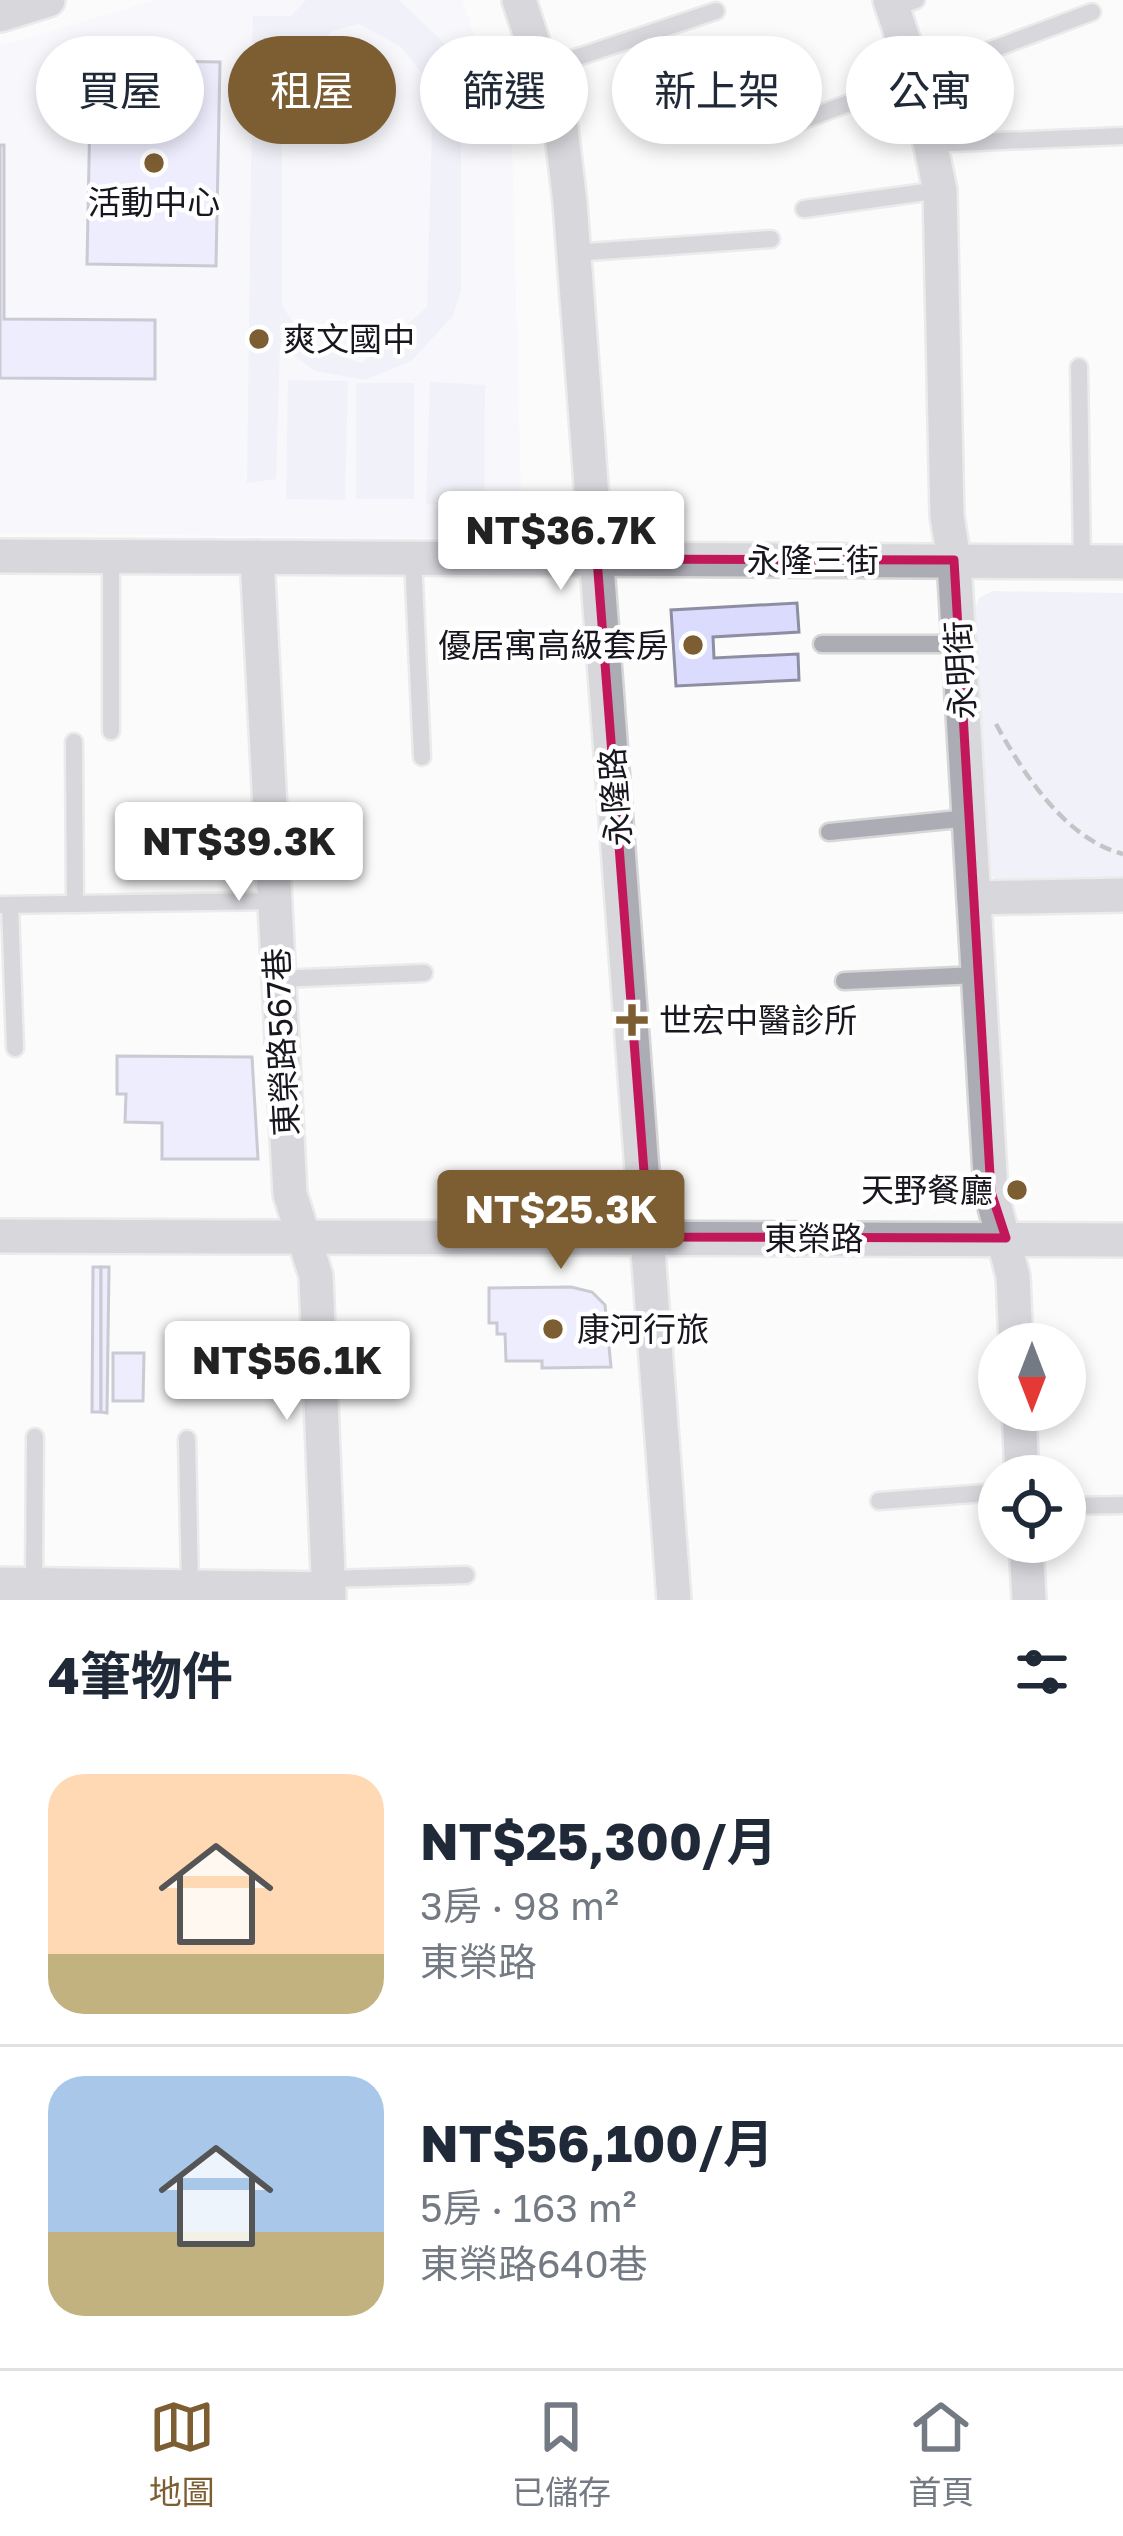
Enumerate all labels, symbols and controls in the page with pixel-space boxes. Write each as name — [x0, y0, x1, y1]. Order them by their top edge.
chip: 買屋 — [36, 36, 204, 144]
chip: 租屋 — [228, 36, 396, 144]
chip: 篩選 — [420, 36, 588, 144]
chip: 新上架 — [612, 36, 822, 144]
chip: 公寓 — [846, 36, 1014, 144]
marker: 活動中心 — [141, 150, 167, 176]
place label: 活動中心 — [88, 182, 220, 221]
place label: 爽文國中 — [283, 319, 415, 358]
marker: 爽文國中 — [246, 326, 272, 352]
pin: NT$36.7K — [437, 491, 685, 593]
text: NT$36.7K — [465, 506, 657, 553]
street label: 永隆三街 — [747, 540, 879, 579]
street label: 永明街 — [937, 620, 982, 720]
place label: 優居寓高級套房 — [438, 625, 669, 664]
marker: 優居寓高級套房 — [680, 632, 706, 658]
street label: 永隆路 — [592, 746, 637, 848]
pin: NT$39.3K — [115, 802, 363, 904]
text: NT$39.3K — [142, 817, 336, 864]
street label: 東榮路567巷 — [256, 947, 305, 1137]
place label: 世宏中醫診所 — [659, 1000, 857, 1039]
marker: 世宏中醫診所 — [616, 1004, 648, 1036]
pin: NT$25.3K — [437, 1170, 685, 1272]
place label: 天野餐廳 — [861, 1170, 993, 1209]
marker: 天野餐廳 — [1004, 1177, 1030, 1203]
text: NT$25.3K — [464, 1185, 658, 1232]
street label: 東榮路 — [765, 1218, 864, 1257]
place label: 康河行旅 — [577, 1309, 709, 1348]
marker: 康河行旅 — [540, 1316, 566, 1342]
pin: NT$56.1K — [163, 1321, 411, 1423]
north arrow — [978, 1323, 1086, 1431]
map controls — [978, 1323, 1086, 1563]
text: NT$56.1K — [192, 1336, 382, 1383]
button: locate — [978, 1455, 1086, 1563]
icon: filters — [1009, 1639, 1075, 1705]
text: 4筆物件 — [48, 1644, 233, 1705]
text: NT$25,300/月 — [420, 1810, 778, 1871]
icon: home — [144, 1822, 288, 1966]
text: 3房 · 98 m² — [420, 1882, 619, 1929]
text: 東榮路 — [420, 1938, 537, 1985]
text: NT$56,100/月 — [420, 2112, 774, 2173]
icon: home — [144, 2124, 288, 2268]
text: 5房 · 163 m² — [420, 2184, 636, 2231]
text: 東榮路640巷 — [420, 2240, 648, 2287]
tab: 地圖 — [149, 2394, 215, 2514]
tab: 已儲存 — [512, 2394, 611, 2514]
tab: 首頁 — [908, 2394, 974, 2514]

